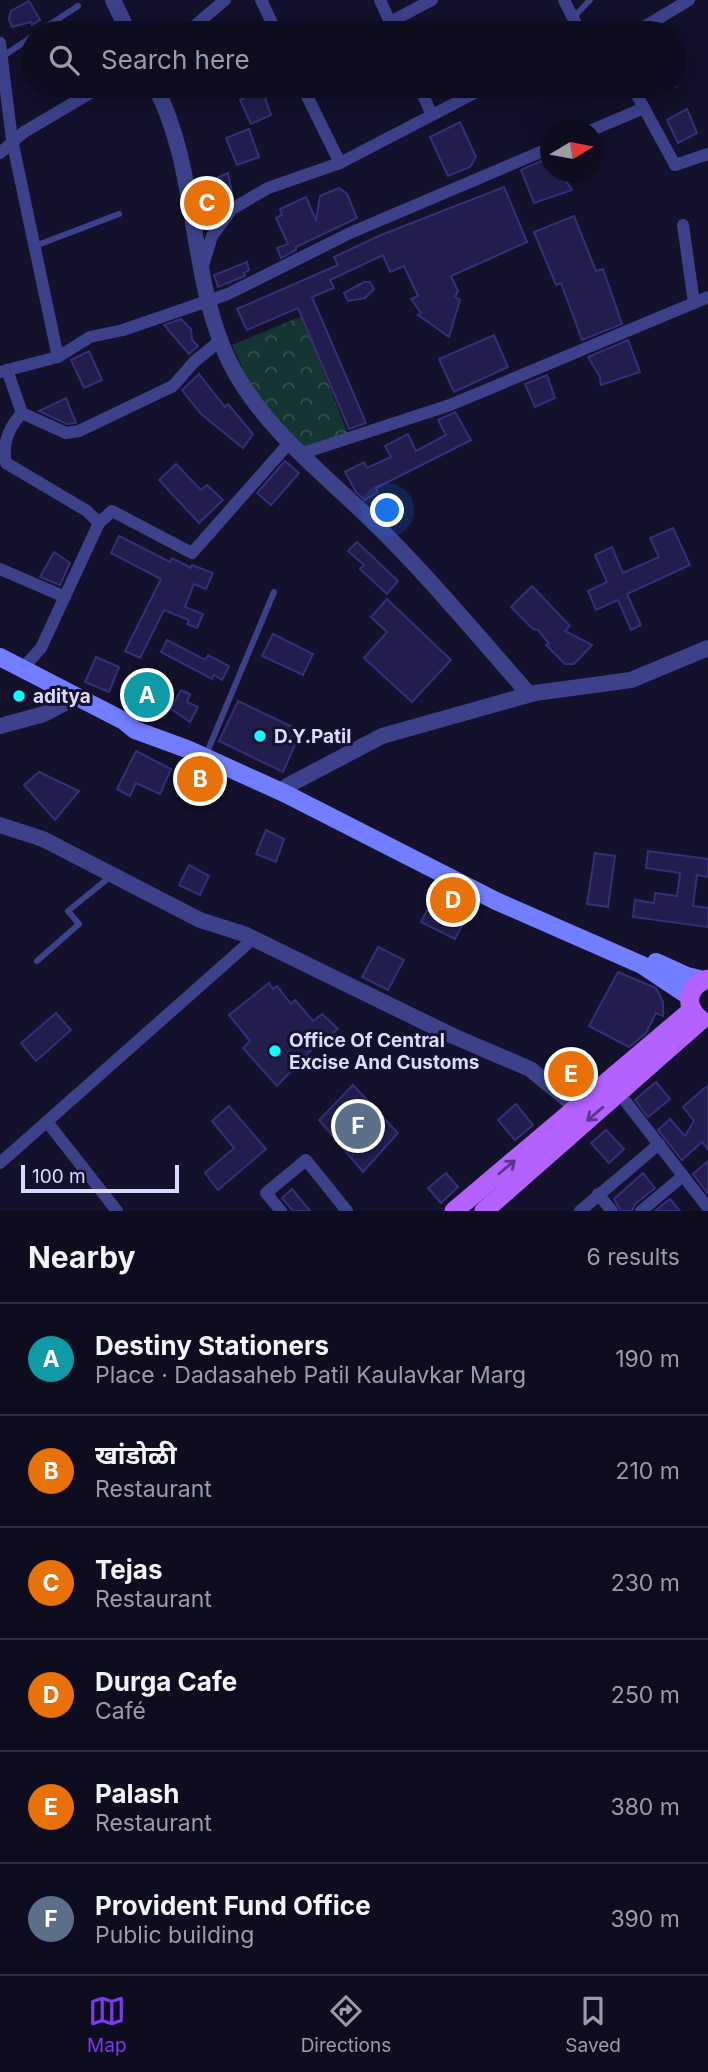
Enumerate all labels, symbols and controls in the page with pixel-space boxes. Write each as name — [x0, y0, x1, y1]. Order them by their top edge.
search box — [21, 21, 687, 98]
icon: search — [45, 41, 83, 79]
text: Search here — [101, 44, 250, 75]
north arrow — [540, 119, 603, 182]
pin: C — [184, 177, 230, 229]
your location — [370, 493, 404, 527]
pin: A — [124, 669, 170, 721]
place label: aditya — [33, 685, 91, 708]
marker: aditya — [11, 688, 27, 704]
place label: D.Y.Patil — [274, 725, 351, 748]
marker: D.Y.Patil — [252, 728, 268, 744]
pin: B — [177, 753, 223, 805]
pin: D — [430, 874, 476, 926]
place label: Office Of Central Excise And Customs — [289, 1029, 479, 1074]
marker: Office Of Central Excise And Customs — [267, 1043, 283, 1059]
pin: E — [548, 1048, 594, 1100]
pin: F — [335, 1100, 381, 1152]
one-way arrow — [586, 1106, 604, 1122]
one-way arrow — [497, 1159, 515, 1175]
scale bar — [21, 1162, 178, 1194]
text: 100 m — [32, 1165, 86, 1188]
text: Nearby — [28, 1239, 136, 1275]
text: 6 results — [586, 1243, 680, 1271]
text: Destiny Stationers — [95, 1330, 329, 1361]
text: A — [42, 1345, 60, 1373]
text: 190 m — [615, 1345, 680, 1373]
text: Place · Dadasaheb Patil Kaulavkar Marg — [95, 1361, 526, 1389]
text: खांडोळी — [95, 1439, 177, 1470]
text: B — [43, 1457, 59, 1485]
text: 210 m — [615, 1457, 680, 1485]
text: Restaurant — [95, 1475, 212, 1503]
text: Tejas — [95, 1554, 163, 1585]
text: C — [42, 1569, 60, 1597]
text: 230 m — [611, 1569, 680, 1597]
text: Restaurant — [95, 1585, 212, 1613]
text: Durga Cafe — [95, 1666, 237, 1697]
text: D — [43, 1681, 59, 1709]
text: 250 m — [611, 1681, 680, 1709]
text: Café — [95, 1697, 146, 1725]
text: Palash — [95, 1778, 180, 1809]
text: E — [44, 1793, 58, 1821]
text: 380 m — [610, 1793, 680, 1821]
text: Restaurant — [95, 1809, 212, 1837]
text: Provident Fund Office — [95, 1890, 371, 1921]
text: F — [44, 1905, 58, 1933]
text: 390 m — [610, 1905, 680, 1933]
text: Public building — [95, 1921, 254, 1949]
tab: Map — [87, 1992, 127, 2057]
tab: Directions — [301, 1992, 391, 2057]
tab: Saved — [565, 1992, 621, 2057]

